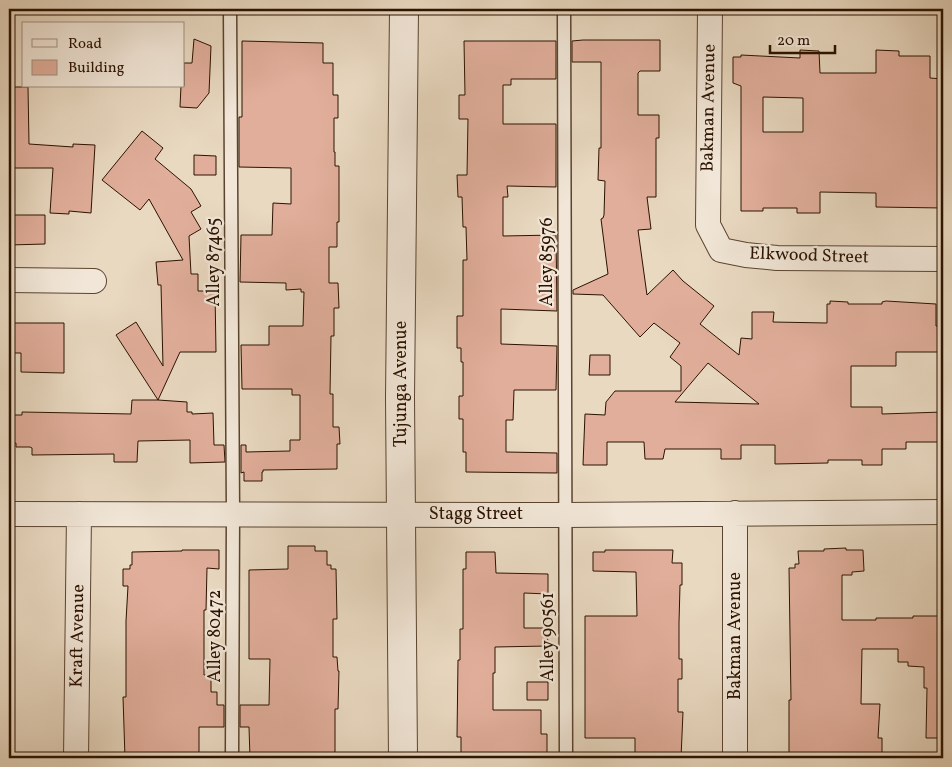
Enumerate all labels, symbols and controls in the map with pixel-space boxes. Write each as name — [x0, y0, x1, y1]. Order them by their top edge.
legend — [22, 22, 185, 88]
scale bar — [770, 22, 834, 54]
text: 20 m — [777, 31, 810, 52]
text: Road — [68, 34, 102, 55]
street label: Bakman Avenue — [695, 44, 723, 172]
text: Building — [68, 58, 125, 79]
street label: Alley 85976 — [535, 217, 560, 307]
street label: Alley 87465 — [202, 218, 227, 307]
street label: Elkwood Street — [749, 241, 869, 271]
street label: Tujunga Avenue — [389, 321, 414, 447]
street label: Stagg Street — [429, 502, 523, 527]
street label: Bakman Avenue — [723, 572, 748, 700]
street label: Kraft Avenue — [65, 584, 91, 688]
street label: Alley 80472 — [203, 590, 228, 682]
street label: Alley 90561 — [536, 592, 561, 682]

